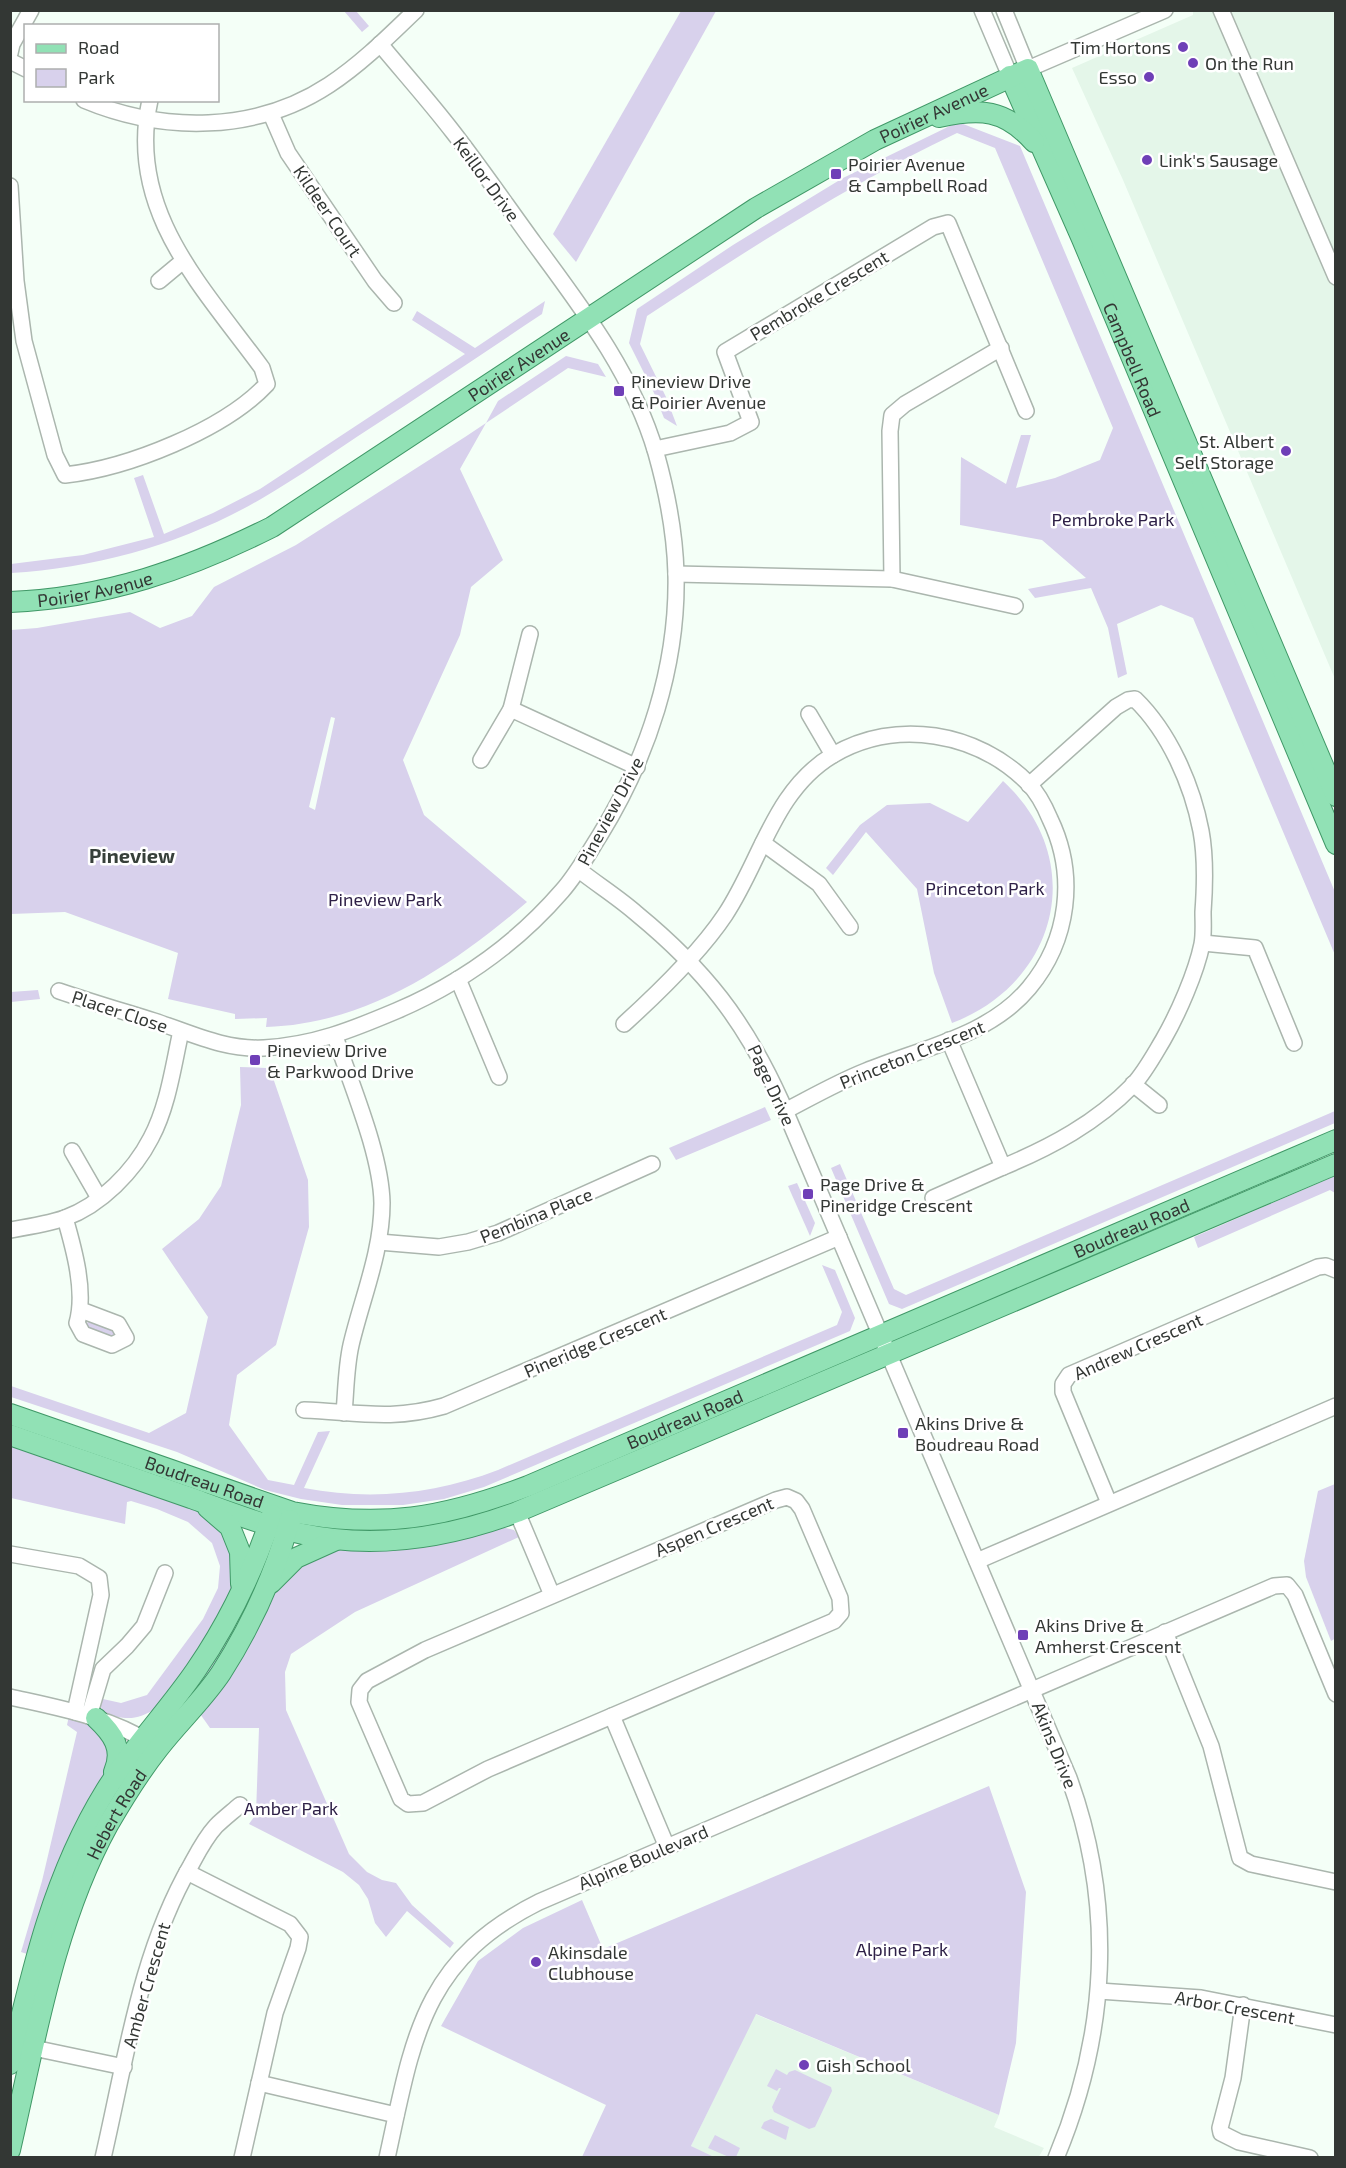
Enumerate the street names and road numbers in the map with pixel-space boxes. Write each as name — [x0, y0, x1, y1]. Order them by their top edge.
street label: Poirier Avenue — [876, 78, 991, 147]
street label: Keillor Drive — [449, 132, 525, 226]
street label: Kildeer Court — [289, 161, 367, 261]
street label: Pembroke Crescent — [746, 245, 892, 345]
street label: Campbell Road — [1099, 299, 1166, 420]
street label: Poirier Avenue — [464, 323, 574, 406]
street label: Poirier Avenue — [36, 566, 155, 611]
street label: Pineview Drive — [572, 753, 648, 869]
street label: Placer Close — [69, 985, 171, 1037]
street label: Princeton Crescent — [836, 1015, 988, 1093]
street label: Page Drive — [744, 1041, 800, 1129]
street label: Pembina Place — [477, 1182, 595, 1248]
street label: Boudreau Road — [1070, 1193, 1193, 1262]
street label: Pineridge Crescent — [520, 1302, 670, 1382]
street label: Andrew Crescent — [1070, 1308, 1206, 1384]
street label: Boudreau Road — [623, 1384, 746, 1453]
street label: Boudreau Road — [142, 1451, 267, 1512]
street label: Aspen Crescent — [651, 1491, 777, 1561]
street label: Akins Drive — [1028, 1699, 1082, 1791]
street label: Hebert Road — [81, 1765, 151, 1863]
street label: Alpine Boulevard — [575, 1820, 711, 1894]
street label: Amber Crescent — [118, 1920, 174, 2050]
street label: Arbor Crescent — [1173, 1986, 1297, 2028]

